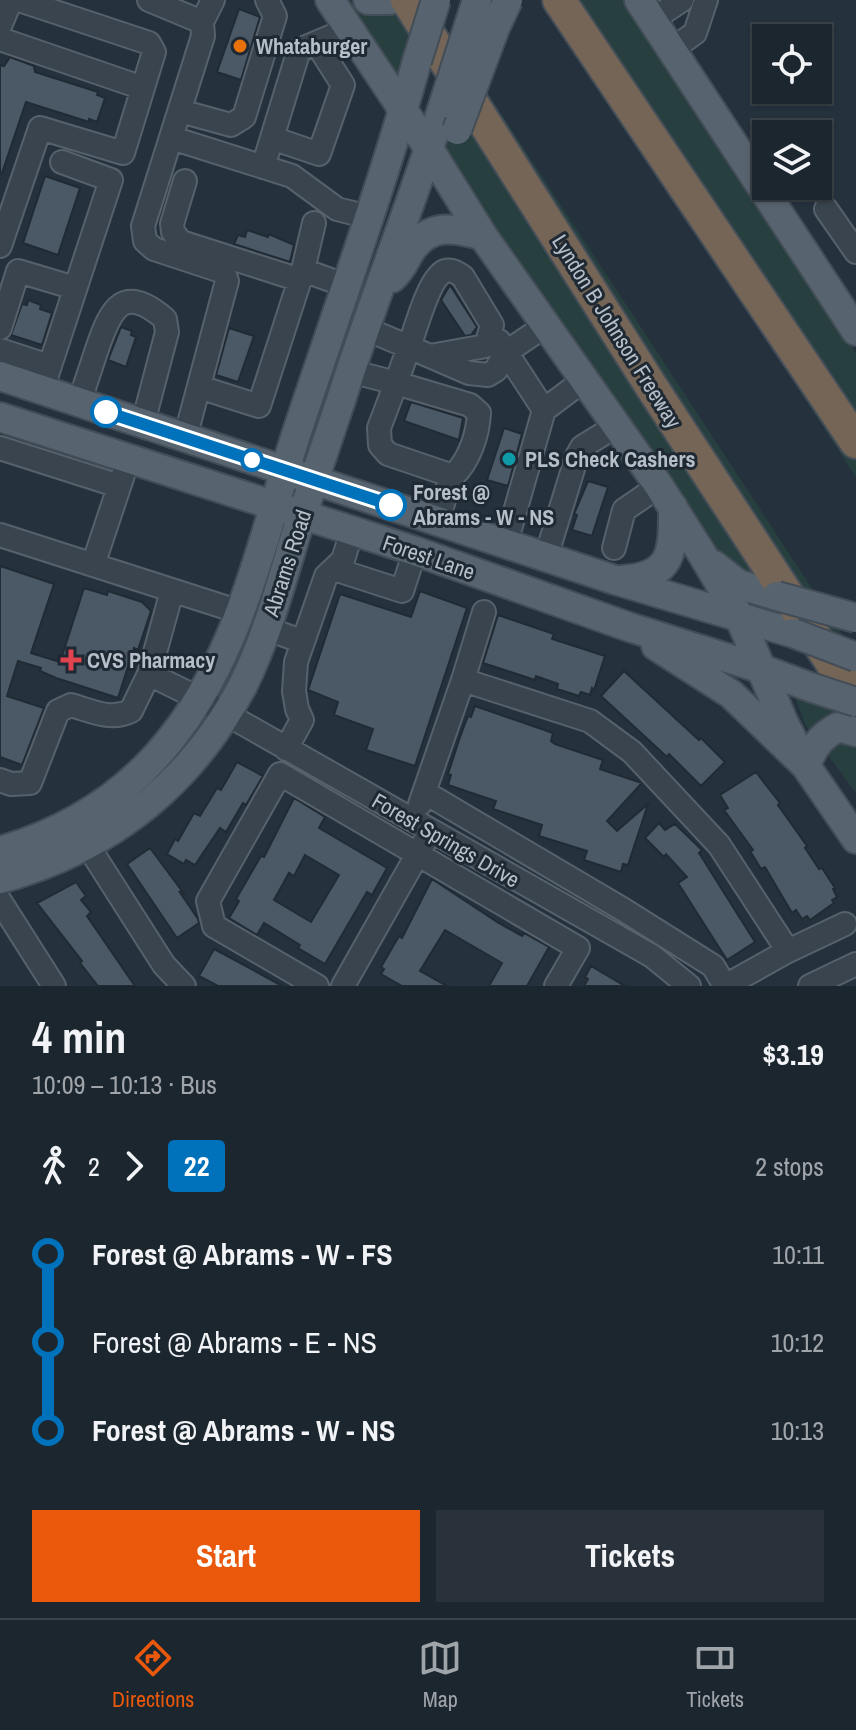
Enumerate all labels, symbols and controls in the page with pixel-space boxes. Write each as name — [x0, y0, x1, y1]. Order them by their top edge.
map controls — [752, 24, 832, 200]
button: locate — [752, 24, 832, 104]
place label: Whataburger — [256, 31, 367, 61]
marker: Whataburger — [231, 37, 249, 55]
button: layers — [752, 120, 832, 200]
street label: Lyndon B Johnson Freeway — [545, 229, 689, 433]
unlabelled marker — [91, 397, 121, 427]
place label: PLS Check Cashers — [525, 444, 695, 474]
unlabelled marker — [241, 449, 263, 471]
marker: PLS Check Cashers — [500, 450, 518, 468]
place label: Forest @ Abrams - W - NS — [413, 477, 554, 532]
marker: Forest @ Abrams - W - NS — [376, 490, 406, 520]
street label: Abrams Road — [255, 506, 318, 621]
street label: Forest Lane — [379, 527, 479, 587]
place label: CVS Pharmacy — [87, 645, 215, 675]
marker: CVS Pharmacy — [62, 651, 80, 669]
street label: Forest Springs Drive — [367, 786, 525, 894]
text: 4 min — [32, 1007, 126, 1067]
text: $3.19 — [762, 1034, 824, 1074]
text: 10:09 – 10:13 · Bus — [32, 1067, 217, 1102]
icon: walk — [32, 1144, 76, 1188]
icon: forward — [112, 1144, 156, 1188]
text: 22 — [184, 1147, 209, 1185]
text: 2 — [88, 1149, 100, 1184]
text: 2 stops — [755, 1149, 824, 1184]
text: Forest @ Abrams - W - FS — [92, 1234, 393, 1274]
text: 10:11 — [772, 1237, 824, 1272]
text: Forest @ Abrams - E - NS — [92, 1322, 377, 1362]
text: 10:12 — [771, 1325, 824, 1360]
text: Forest @ Abrams - W - NS — [92, 1410, 395, 1450]
text: 10:13 — [771, 1413, 824, 1448]
button: Start — [32, 1510, 420, 1602]
button: Tickets — [436, 1510, 824, 1602]
tab: Directions — [112, 1636, 194, 1714]
tab: Map — [418, 1636, 462, 1714]
tab: Tickets — [686, 1636, 744, 1714]

